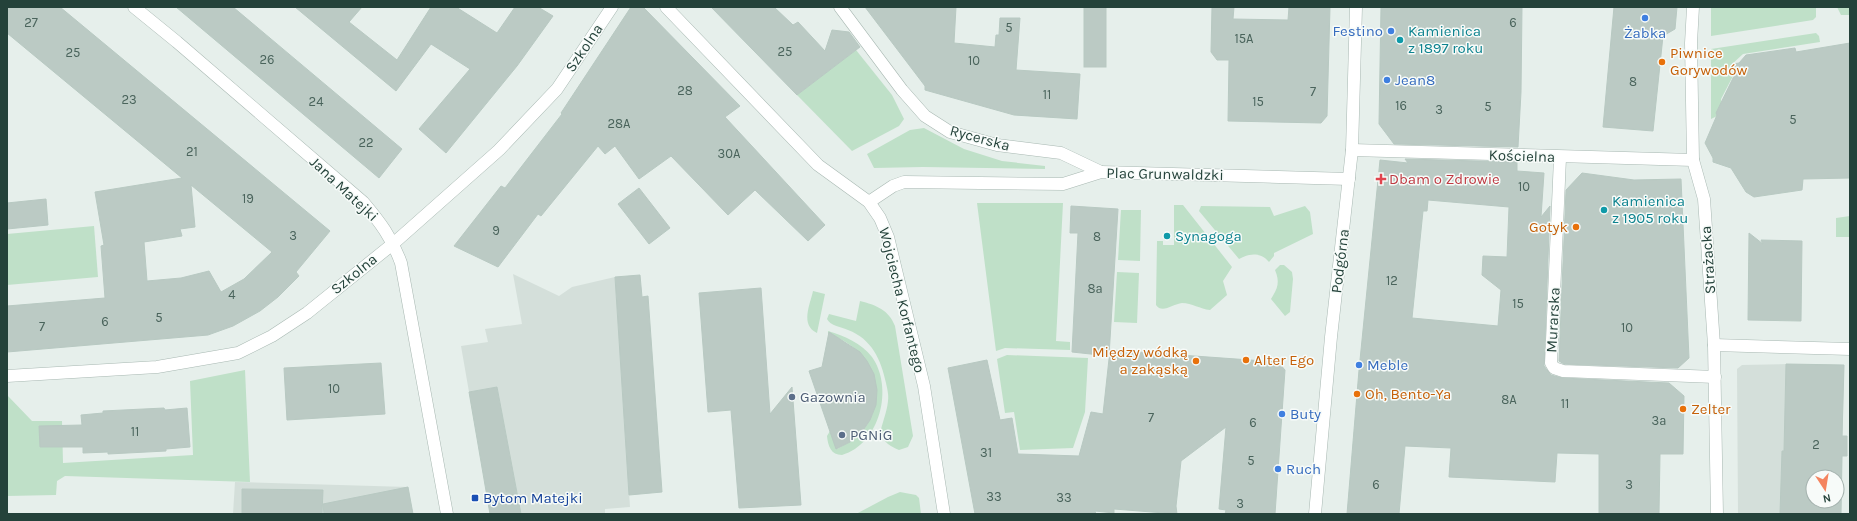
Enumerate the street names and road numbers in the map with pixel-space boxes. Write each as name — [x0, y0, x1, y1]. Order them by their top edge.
street label: Szkolna — [561, 20, 607, 76]
street label: Rycerska — [948, 121, 1012, 155]
street label: Kościelna — [1488, 146, 1556, 166]
street label: Jana Matejki — [306, 153, 382, 225]
street label: Plac Grunwaldzki — [1106, 164, 1224, 184]
street label: Wojciecha Korfantego — [875, 225, 929, 375]
street label: Strażacka — [1697, 225, 1719, 295]
street label: Podgórna — [1327, 228, 1353, 294]
street label: Szkolna — [327, 250, 381, 298]
street label: Murarska — [1542, 287, 1564, 353]

